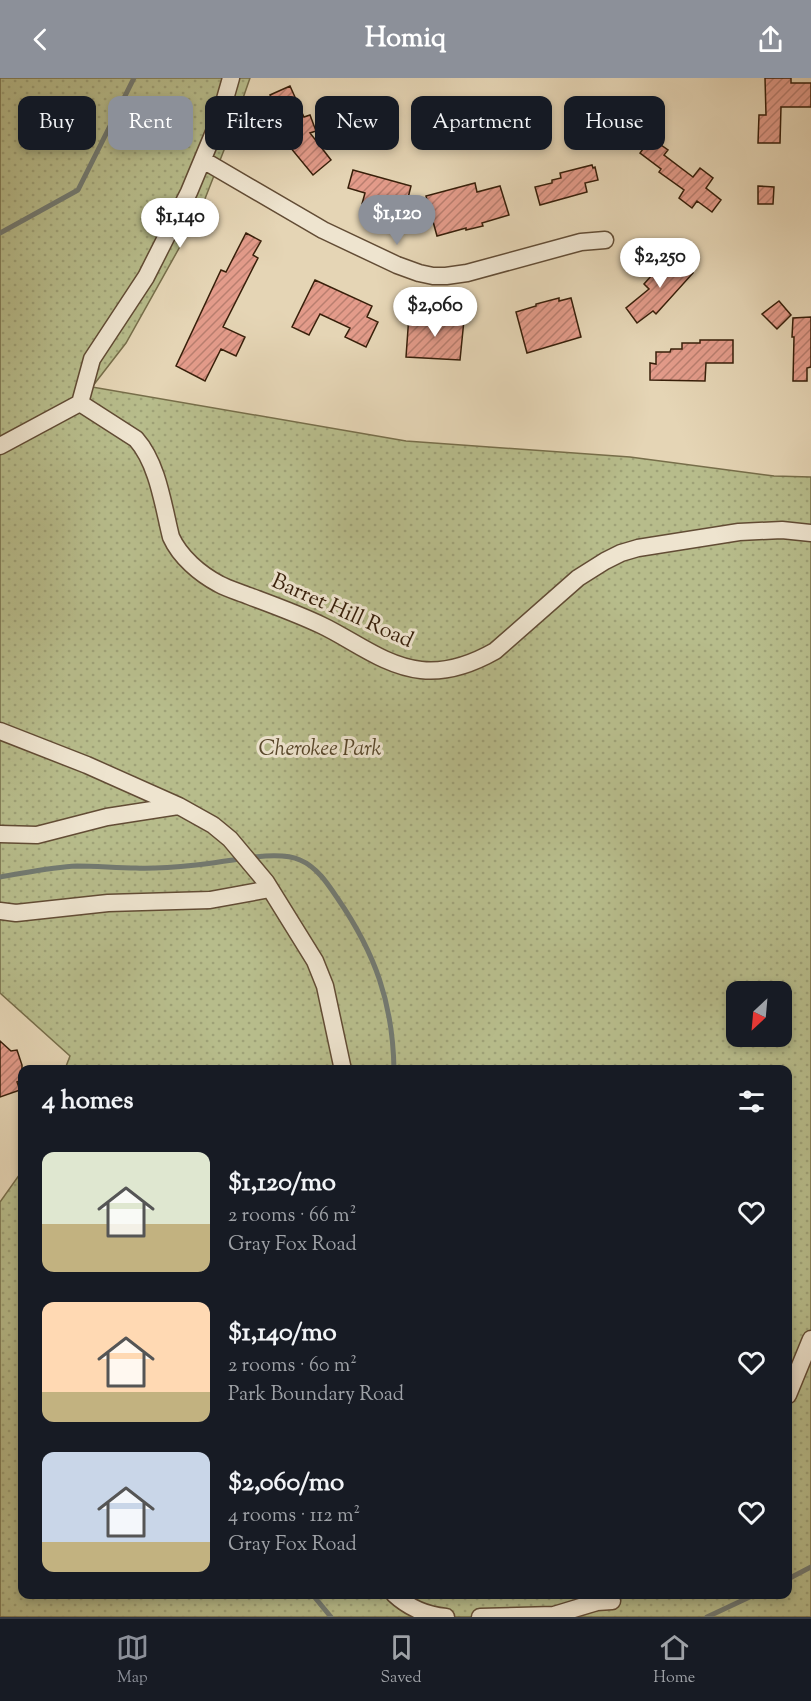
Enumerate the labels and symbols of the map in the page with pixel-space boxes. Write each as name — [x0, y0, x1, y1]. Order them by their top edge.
pin: $1,120 — [348, 195, 446, 246]
pin: $1,140 — [131, 198, 229, 249]
pin: $2,250 — [611, 238, 709, 289]
pin: $2,060 — [386, 287, 484, 338]
street label: Barret Hill Road — [266, 566, 418, 658]
park label: Cherokee Park — [258, 734, 382, 766]
north arrow — [726, 981, 792, 1047]

